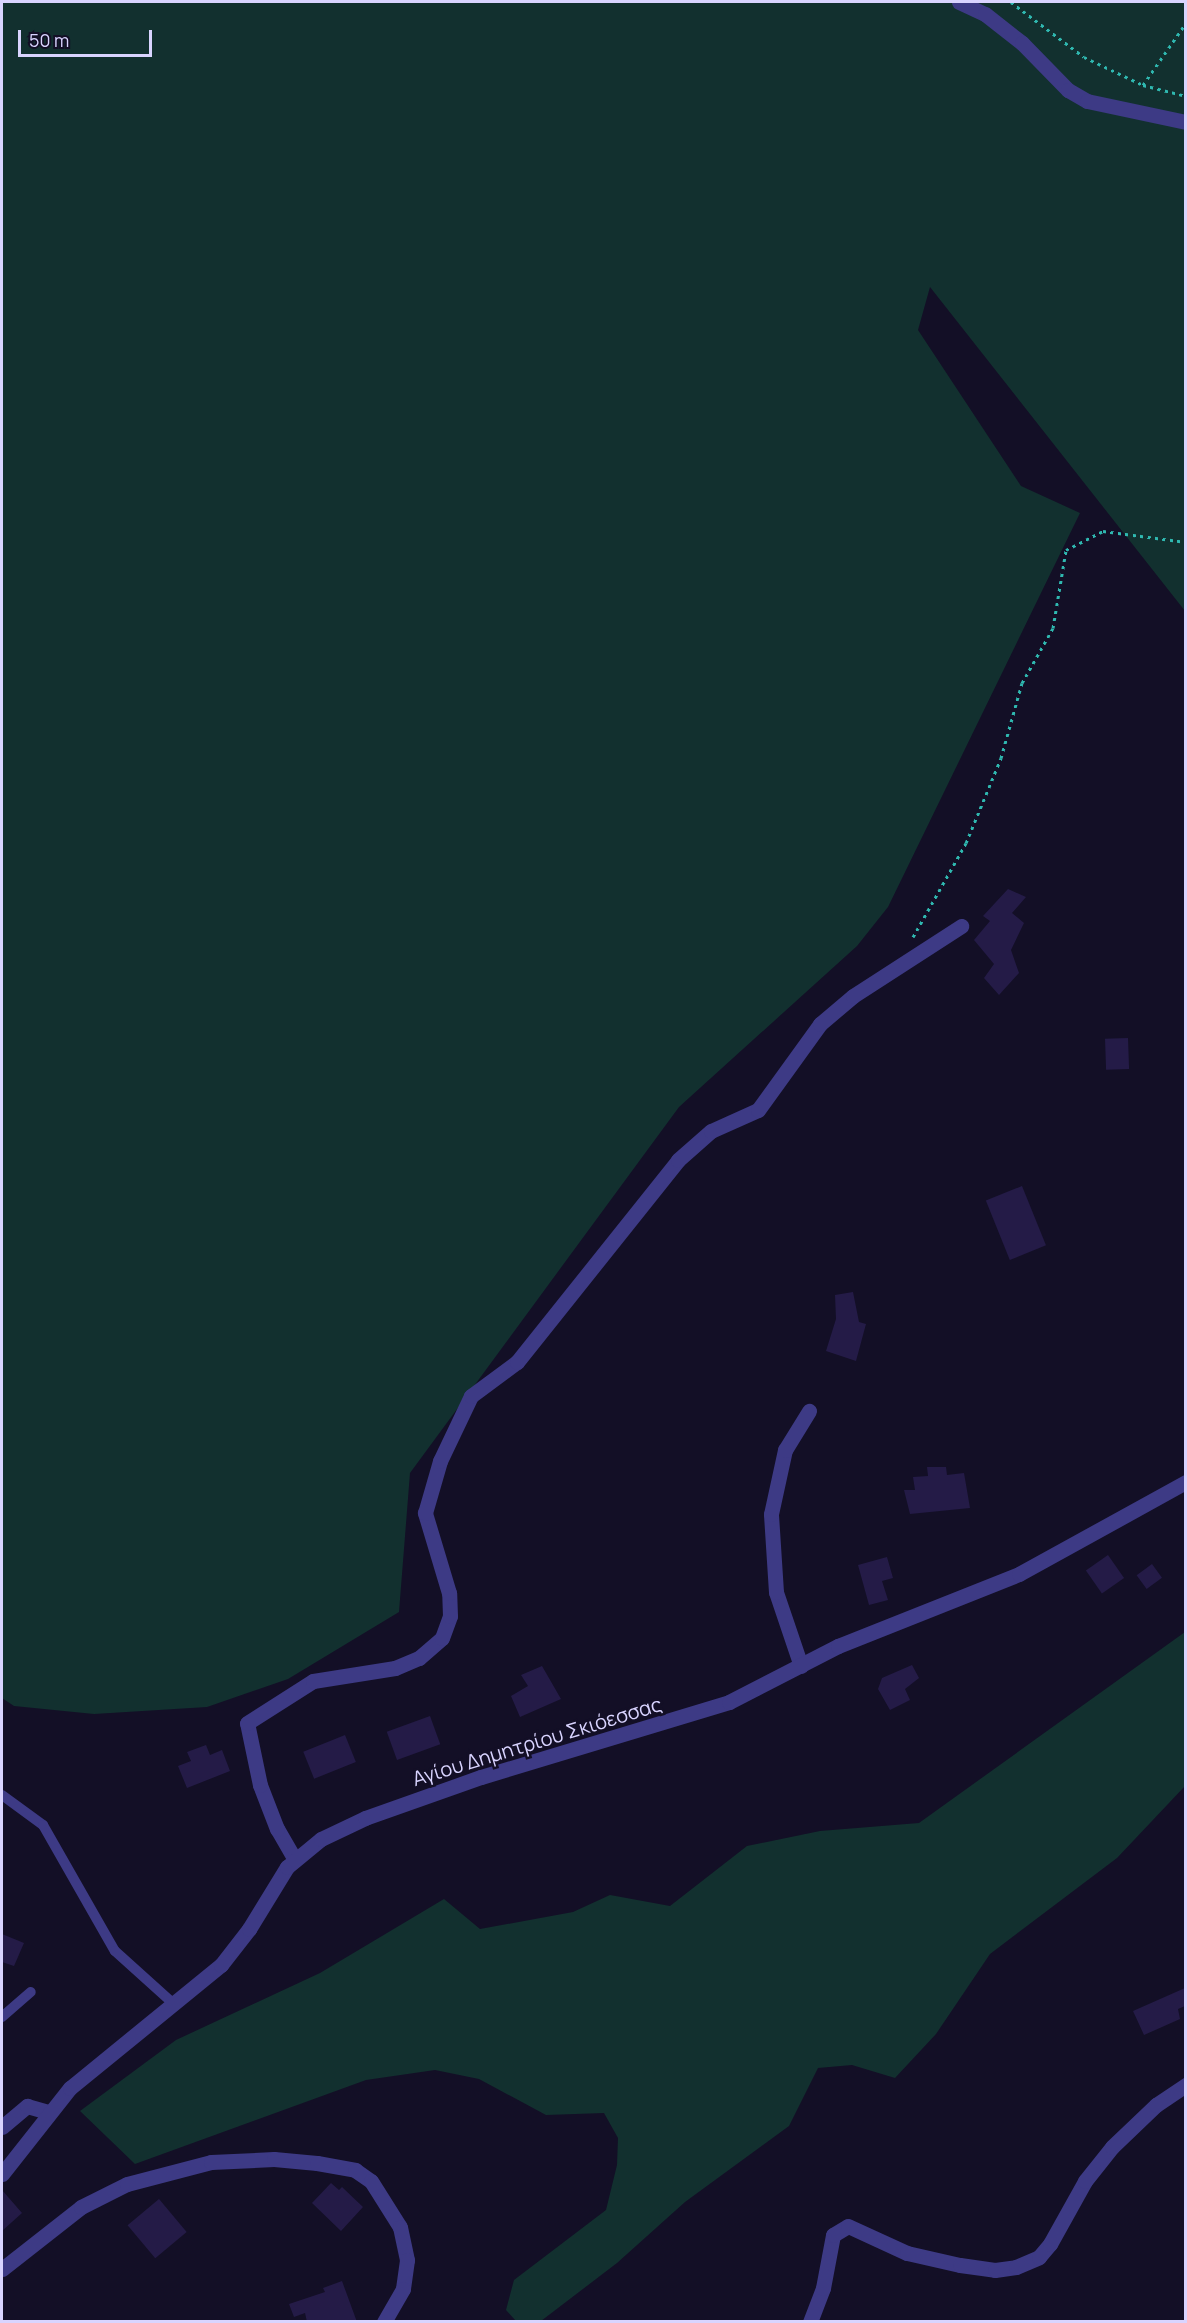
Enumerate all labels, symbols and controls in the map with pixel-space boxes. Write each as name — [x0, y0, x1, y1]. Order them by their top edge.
scale bar — [21, 18, 154, 56]
text: 50 m — [29, 28, 69, 52]
street label: Αγίου Δημητρίου Σκιόεσσας — [409, 1692, 665, 1790]

